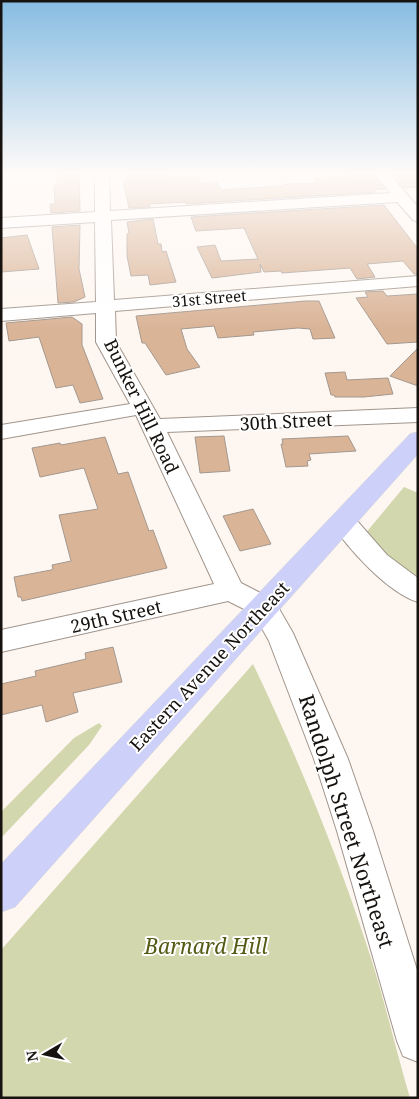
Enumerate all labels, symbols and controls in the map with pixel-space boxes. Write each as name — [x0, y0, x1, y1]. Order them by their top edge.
street label: 31st Street — [171, 285, 247, 311]
street label: Bunker Hill Road — [99, 335, 185, 477]
street label: 30th Street — [239, 407, 333, 435]
street label: Eastern Avenue Northeast — [124, 576, 294, 756]
street label: 29th Street — [68, 594, 164, 638]
street label: Randolph Street Northeast — [293, 691, 401, 951]
park label: Barnard Hill — [143, 932, 268, 960]
north arrow — [20, 1029, 70, 1079]
text: N — [21, 1049, 42, 1063]

